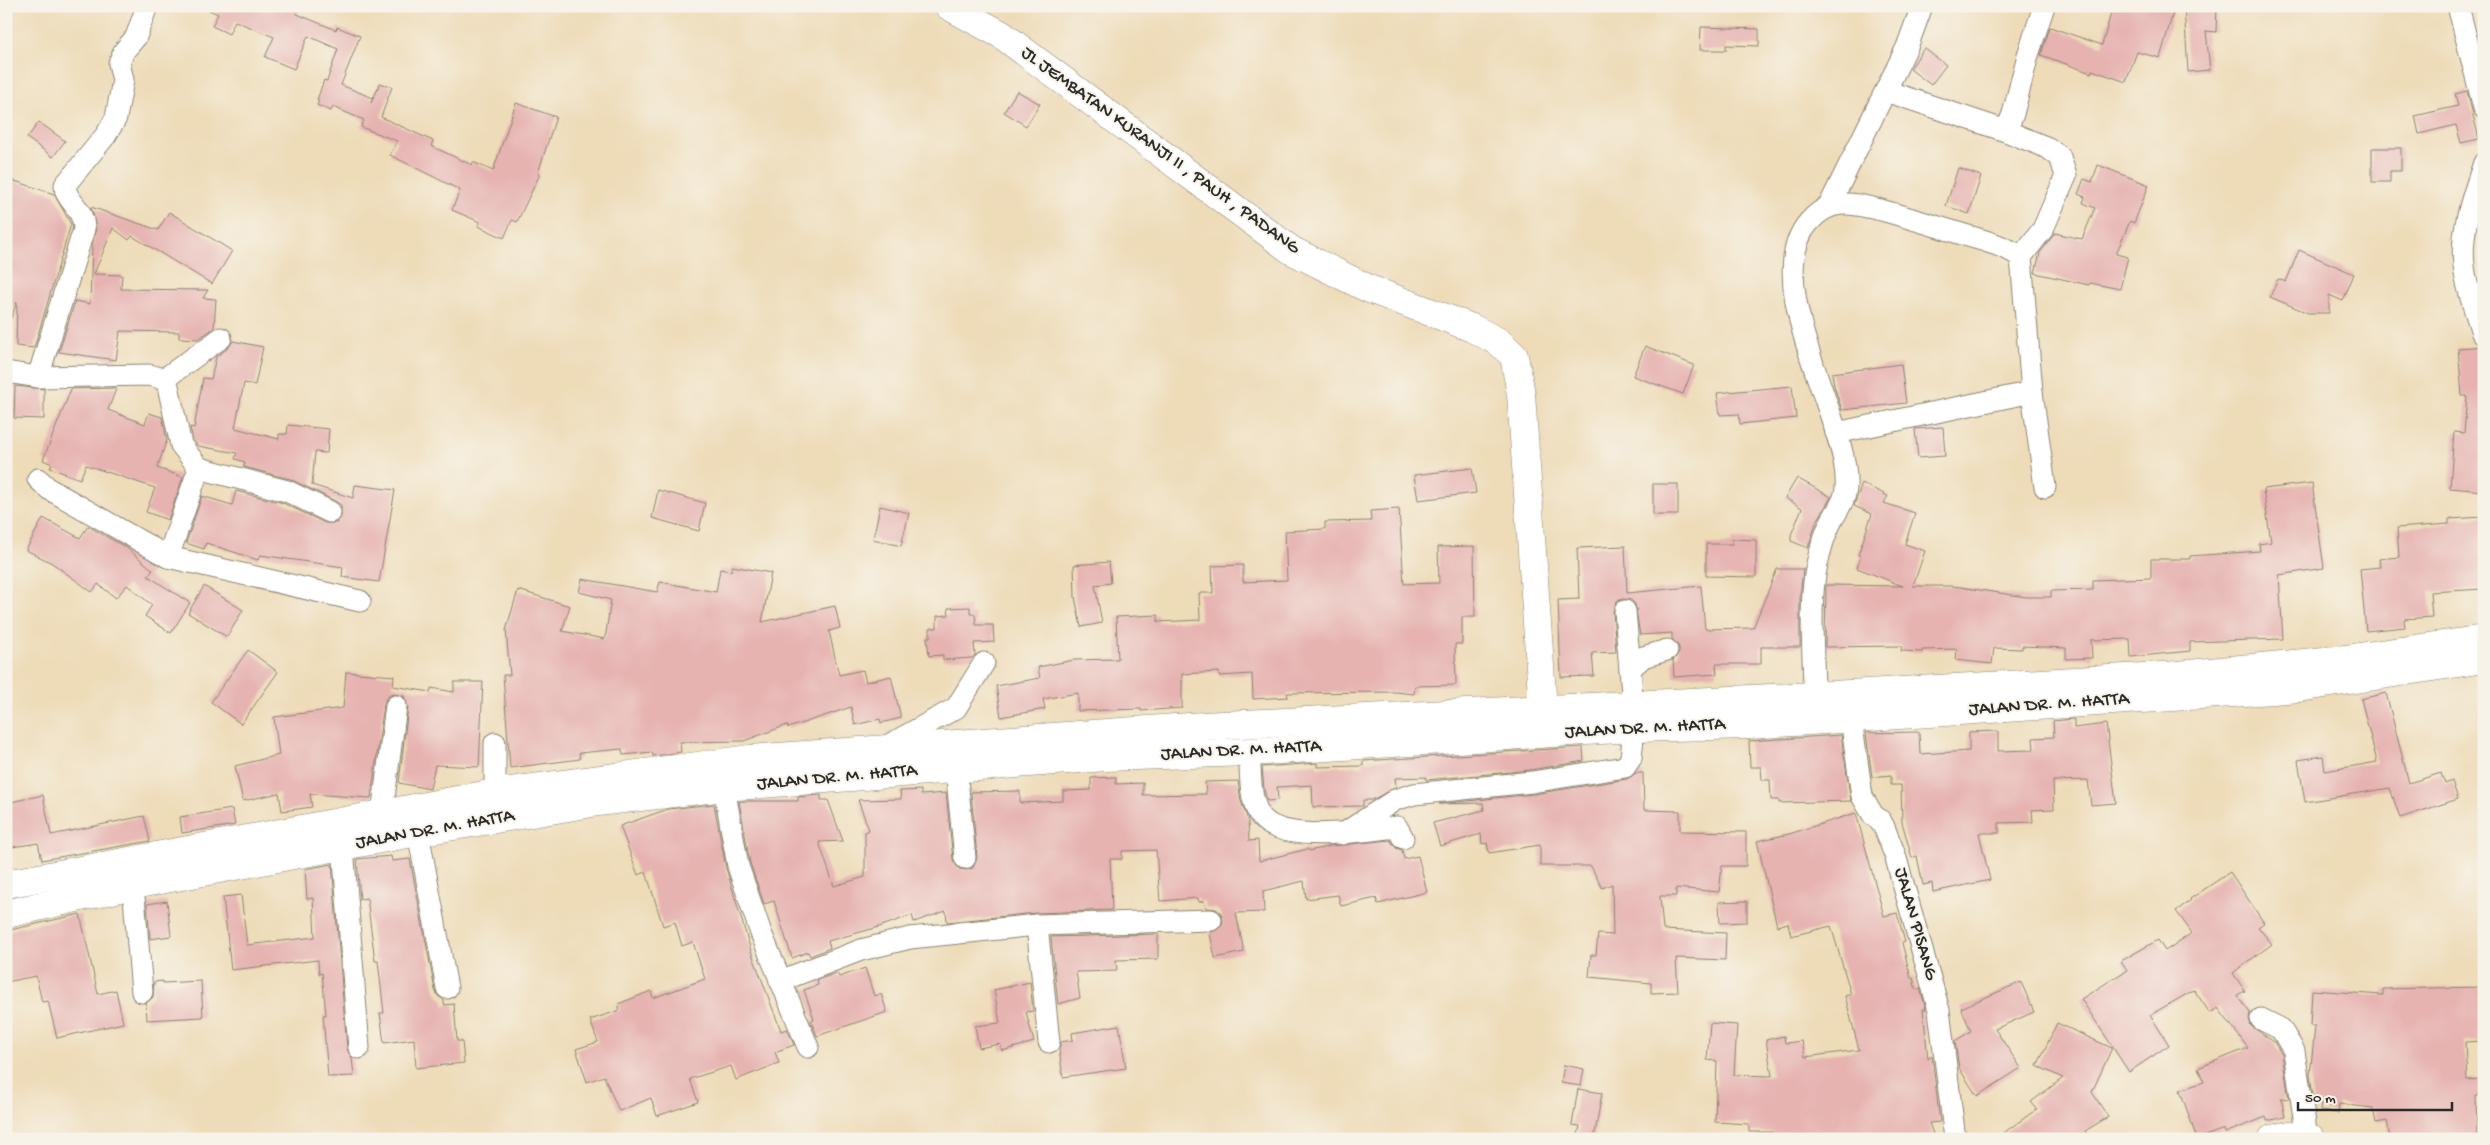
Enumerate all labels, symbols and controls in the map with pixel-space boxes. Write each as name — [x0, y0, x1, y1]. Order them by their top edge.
street label: JL JEMBATAN KURANJI II , PAUH , PADANG — [1016, 42, 1305, 261]
street label: JALAN DR. M. HATTA — [1968, 688, 2132, 722]
street label: JALAN DR. M. HATTA — [1564, 713, 1728, 745]
street label: JALAN DR. M. HATTA — [1160, 735, 1324, 767]
street label: JALAN DR. M. HATTA — [756, 759, 920, 796]
street label: JALAN DR. M. HATTA — [354, 804, 518, 855]
street label: JALAN PISANG — [1888, 865, 1942, 984]
scale bar — [2298, 1080, 2451, 1112]
text: 50 m — [2305, 1090, 2336, 1108]

